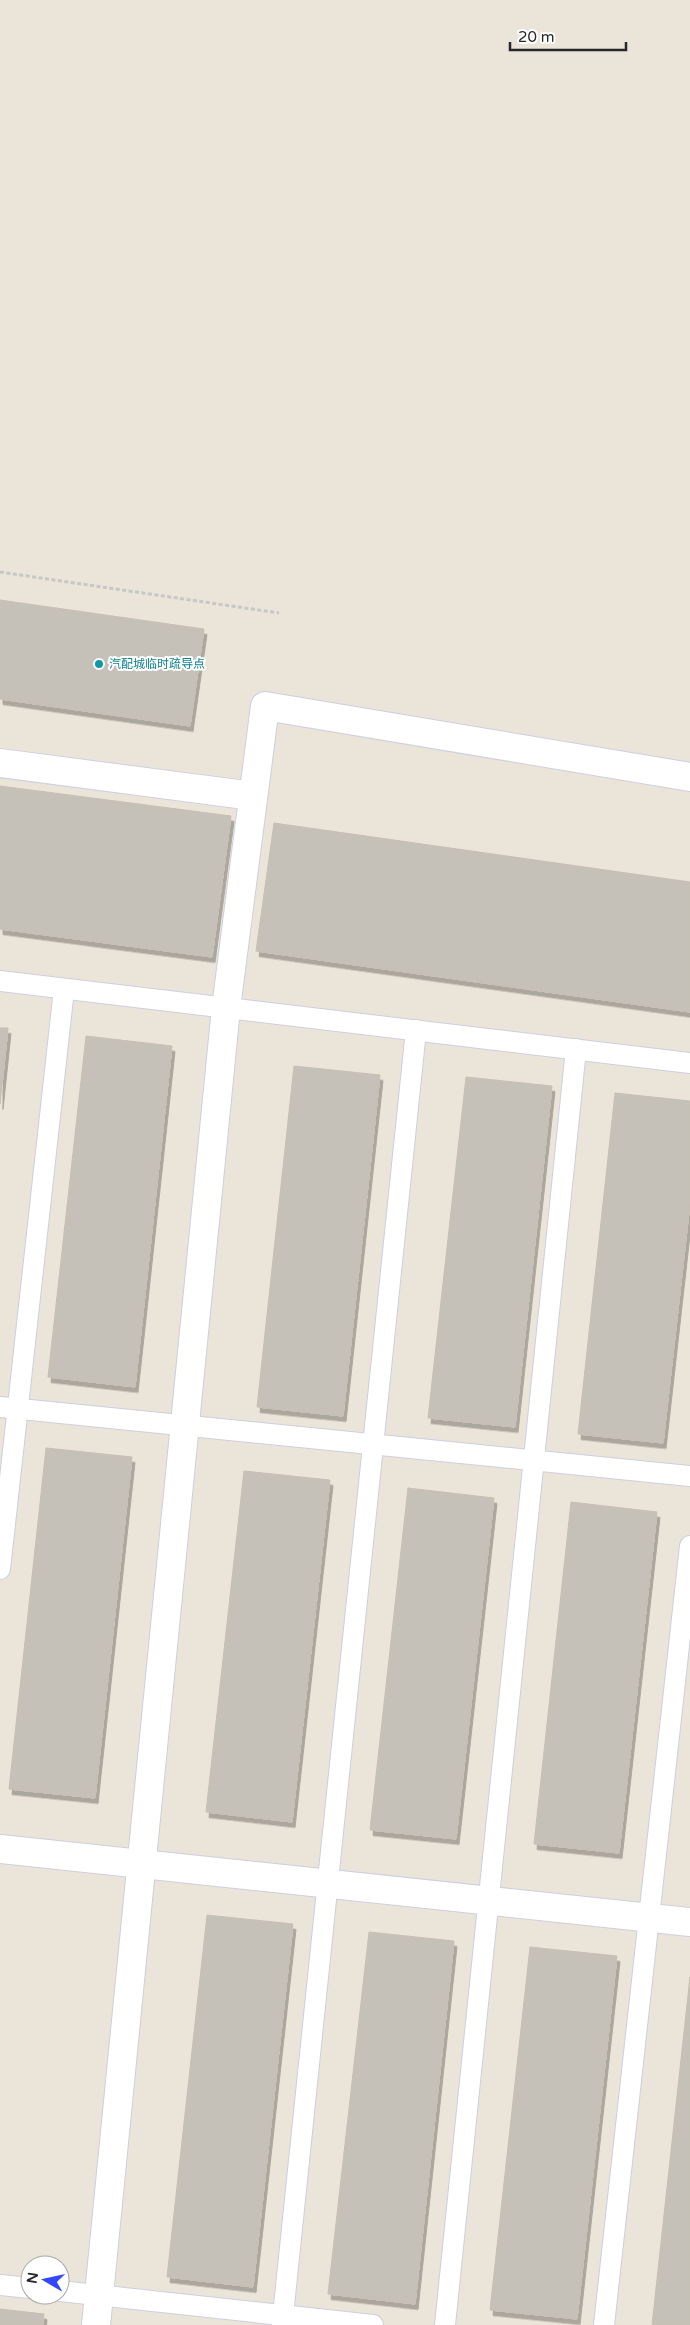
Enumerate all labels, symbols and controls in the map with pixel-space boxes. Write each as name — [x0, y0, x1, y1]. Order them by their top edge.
scale bar — [510, 20, 626, 52]
text: 20 m — [518, 28, 555, 46]
place label: 汽配城临时疏导点 — [109, 657, 205, 671]
marker: 汽配城临时疏导点 — [93, 658, 105, 670]
north arrow — [20, 2255, 70, 2305]
text: N — [23, 2271, 42, 2285]

